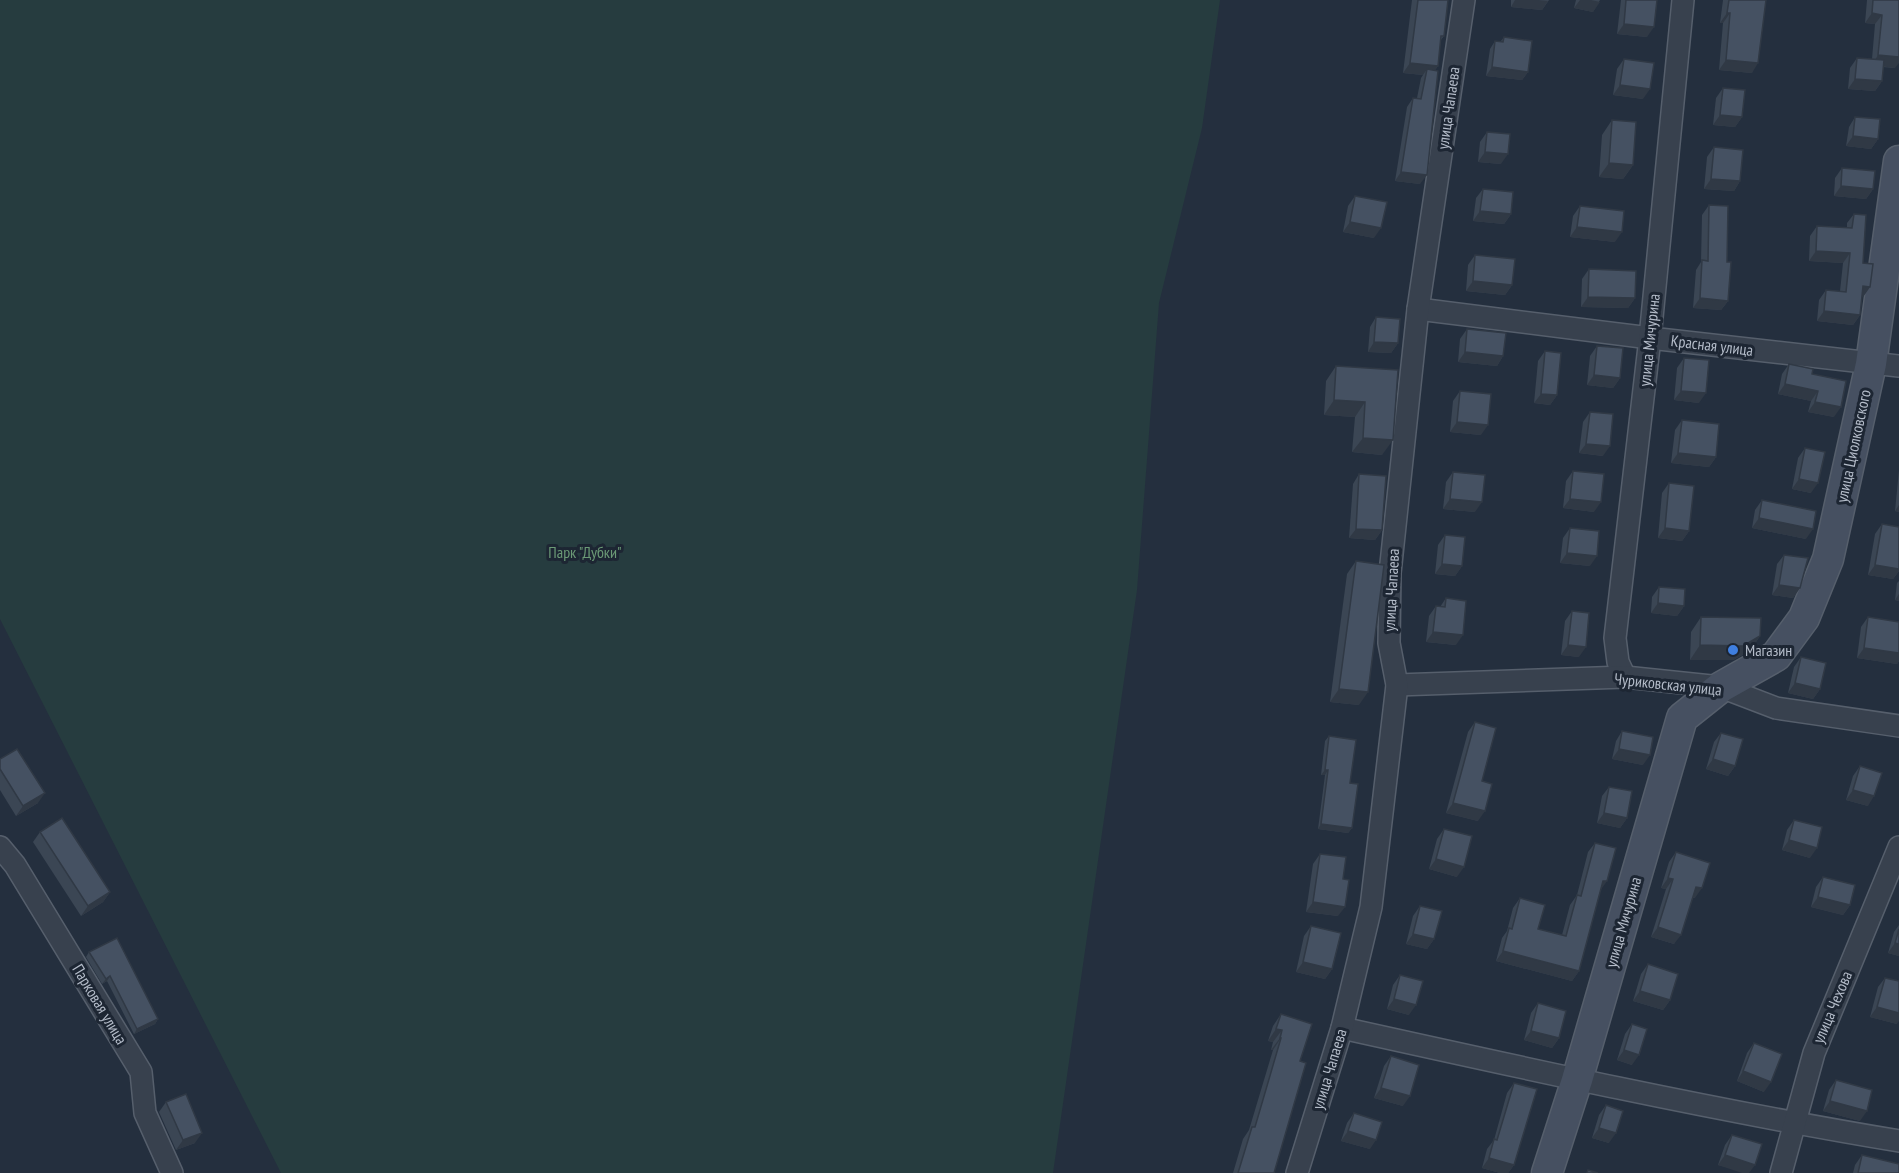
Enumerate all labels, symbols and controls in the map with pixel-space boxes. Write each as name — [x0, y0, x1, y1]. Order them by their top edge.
street label: улица Чапаева — [1432, 65, 1464, 151]
street label: улица Мичурина — [1634, 293, 1664, 387]
street label: Красная улица — [1670, 330, 1754, 360]
street label: улица Циолковского — [1831, 388, 1875, 504]
park label: Парк "Дубки" — [548, 542, 622, 562]
street label: улица Чапаева — [1379, 548, 1403, 632]
place label: Магазин — [1745, 640, 1792, 660]
marker: Магазин — [1726, 643, 1740, 657]
street label: Чуриковская улица — [1613, 668, 1723, 700]
street label: улица Мичурина — [1601, 874, 1645, 970]
street label: Парковая улица — [68, 960, 132, 1048]
street label: улица Чехова — [1808, 968, 1856, 1046]
street label: улица Чапаева — [1307, 1026, 1351, 1112]

